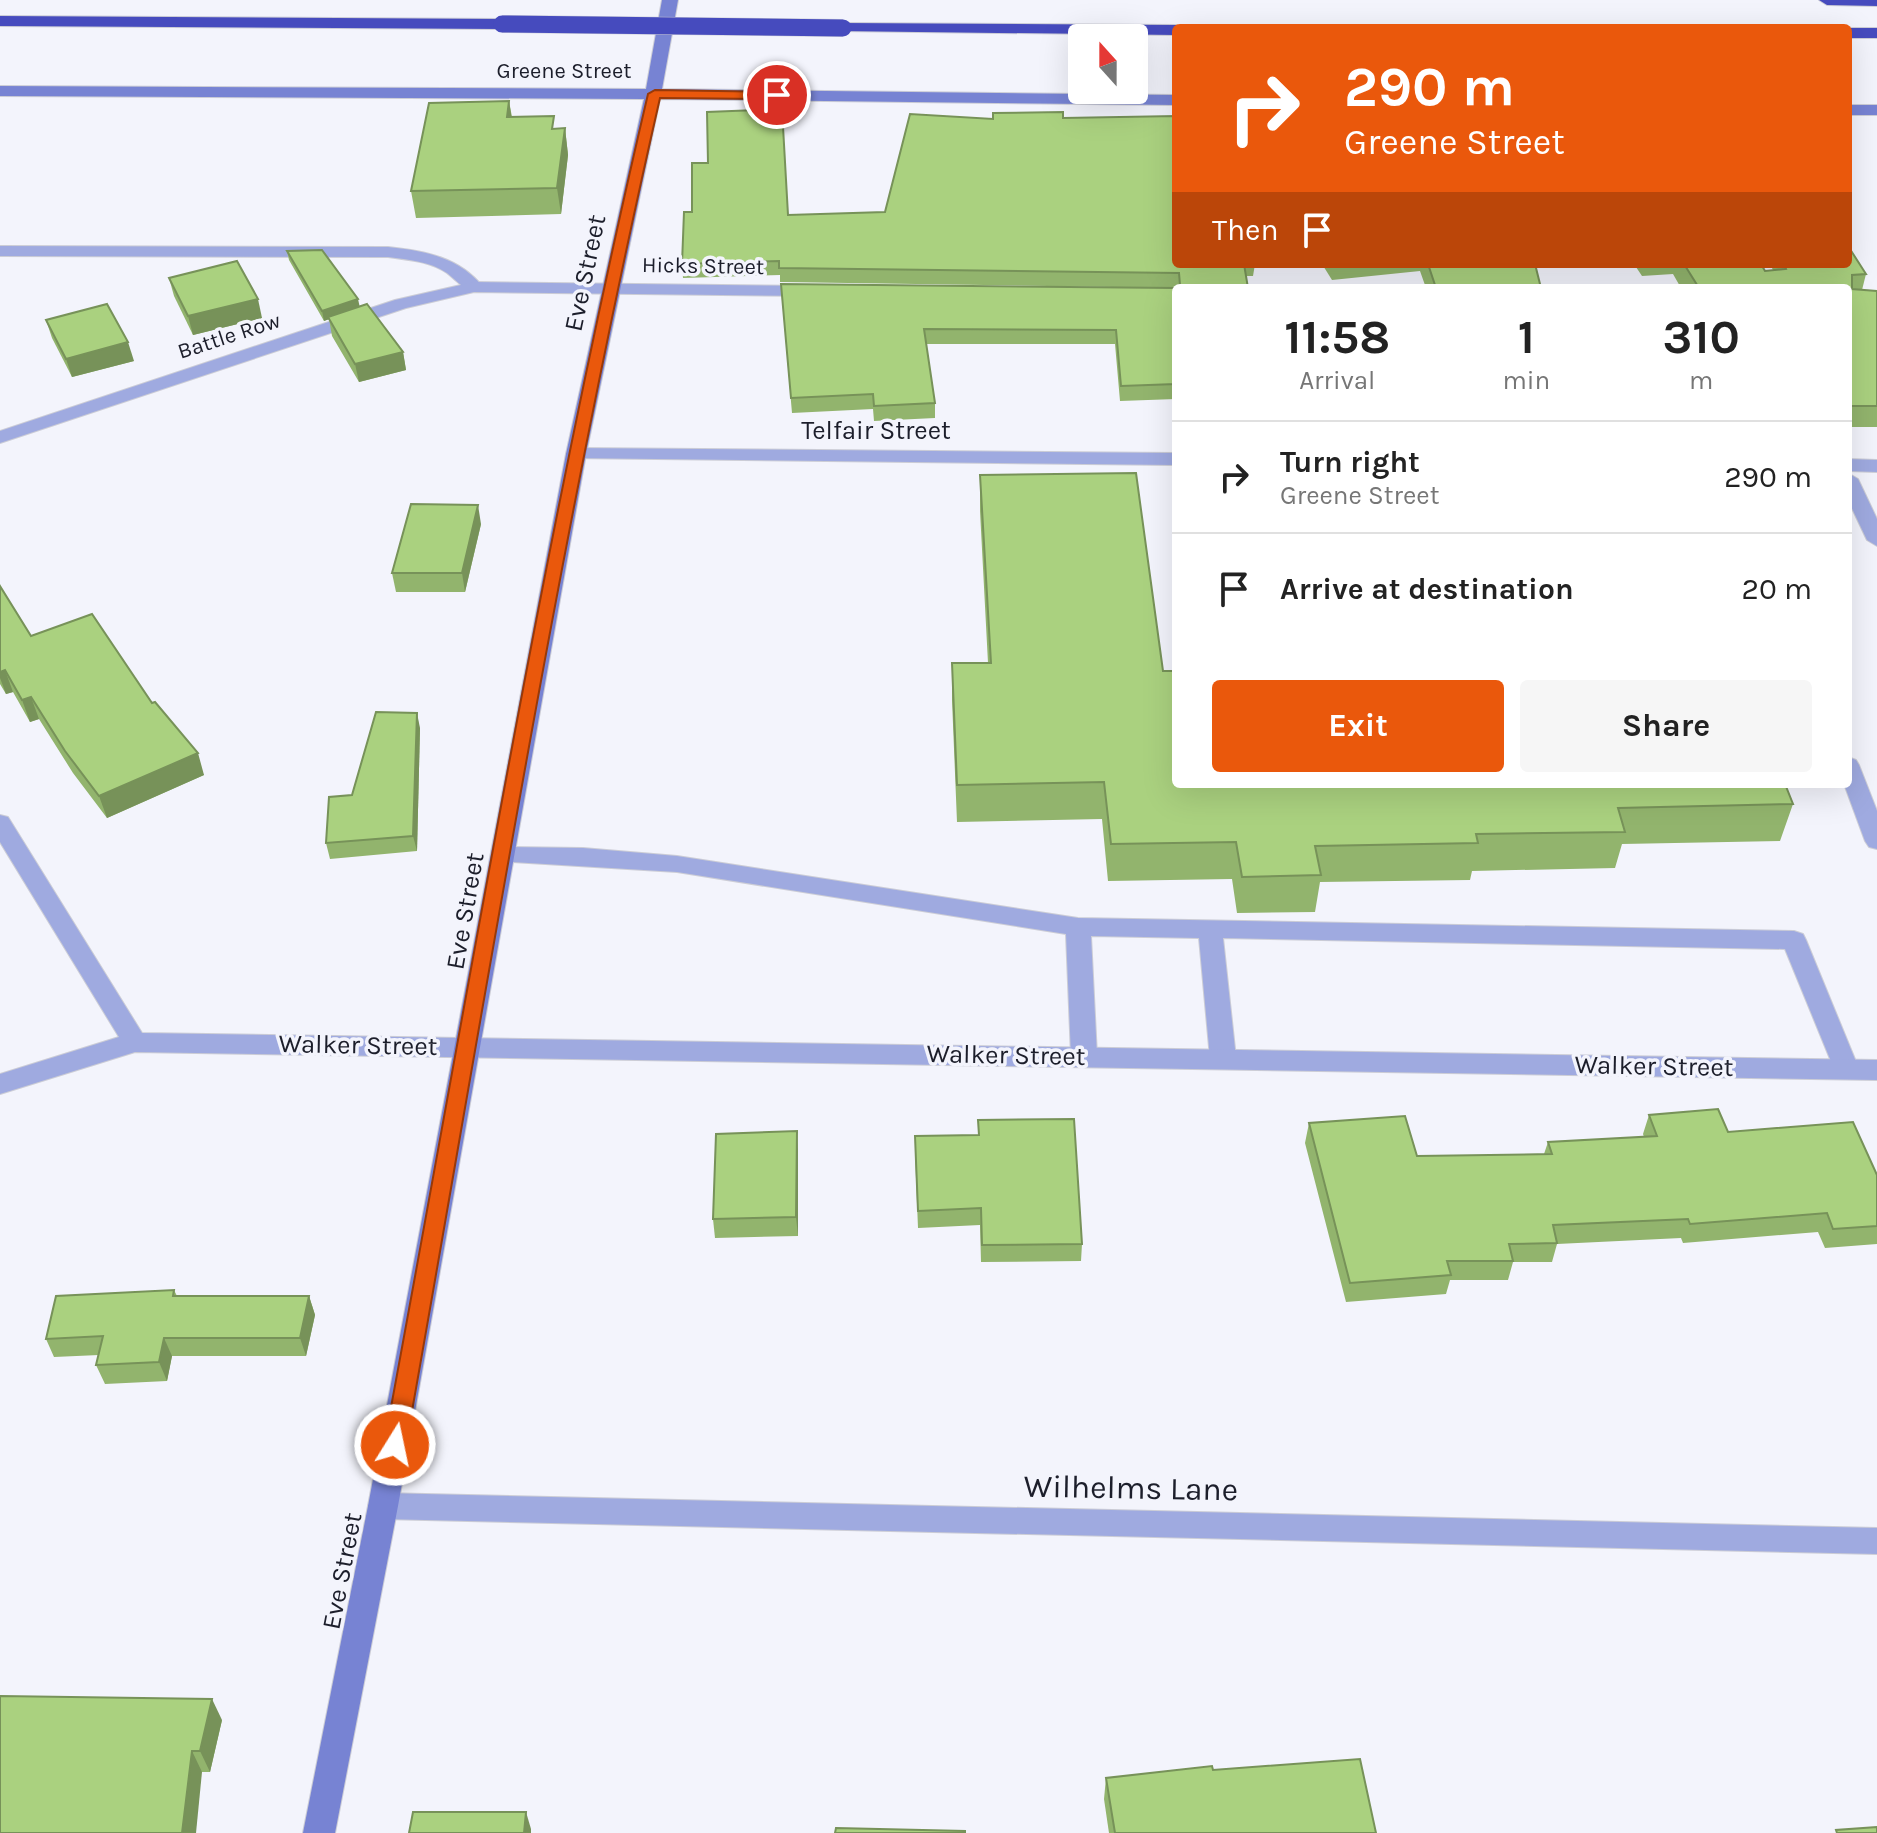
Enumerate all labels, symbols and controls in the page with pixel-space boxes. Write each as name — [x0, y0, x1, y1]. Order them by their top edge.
north arrow — [1068, 24, 1148, 104]
map controls — [1068, 24, 1148, 104]
text: 290 m — [1344, 54, 1515, 119]
icon: right — [1212, 56, 1316, 160]
street label: Greene Street — [497, 58, 631, 84]
pin — [743, 61, 811, 129]
icon: arrive — [755, 73, 799, 117]
text: Greene Street — [1344, 121, 1565, 163]
icon: arrive — [1295, 208, 1339, 252]
street label: Eve Street — [558, 212, 613, 334]
text: Then — [1212, 212, 1279, 248]
street label: Hicks Street — [642, 252, 764, 280]
street label: Battle Row — [174, 307, 284, 365]
text: 11:58 — [1284, 309, 1390, 365]
text: 1 — [1518, 309, 1535, 365]
text: 310 — [1662, 309, 1740, 365]
text: Arrival — [1299, 365, 1375, 396]
text: min — [1503, 365, 1550, 396]
text: m — [1689, 365, 1713, 396]
street label: Telfair Street — [801, 415, 951, 446]
text: Turn right — [1280, 444, 1420, 480]
icon: right — [1212, 455, 1256, 499]
text: 290 m — [1724, 459, 1812, 495]
text: Greene Street — [1280, 480, 1439, 511]
icon: arrive — [1212, 567, 1256, 611]
text: Arrive at destination — [1280, 571, 1574, 607]
text: 20 m — [1742, 571, 1812, 607]
button: Exit — [1212, 680, 1504, 772]
button: Share — [1520, 680, 1812, 772]
street label: Eve Street — [439, 850, 491, 972]
street label: Walker Street — [278, 1028, 438, 1062]
street label: Walker Street — [926, 1038, 1086, 1072]
street label: Walker Street — [1574, 1049, 1734, 1083]
position arrow — [353, 1403, 437, 1487]
street label: Wilhelms Lane — [1023, 1468, 1239, 1508]
street label: Eve Street — [315, 1510, 369, 1632]

